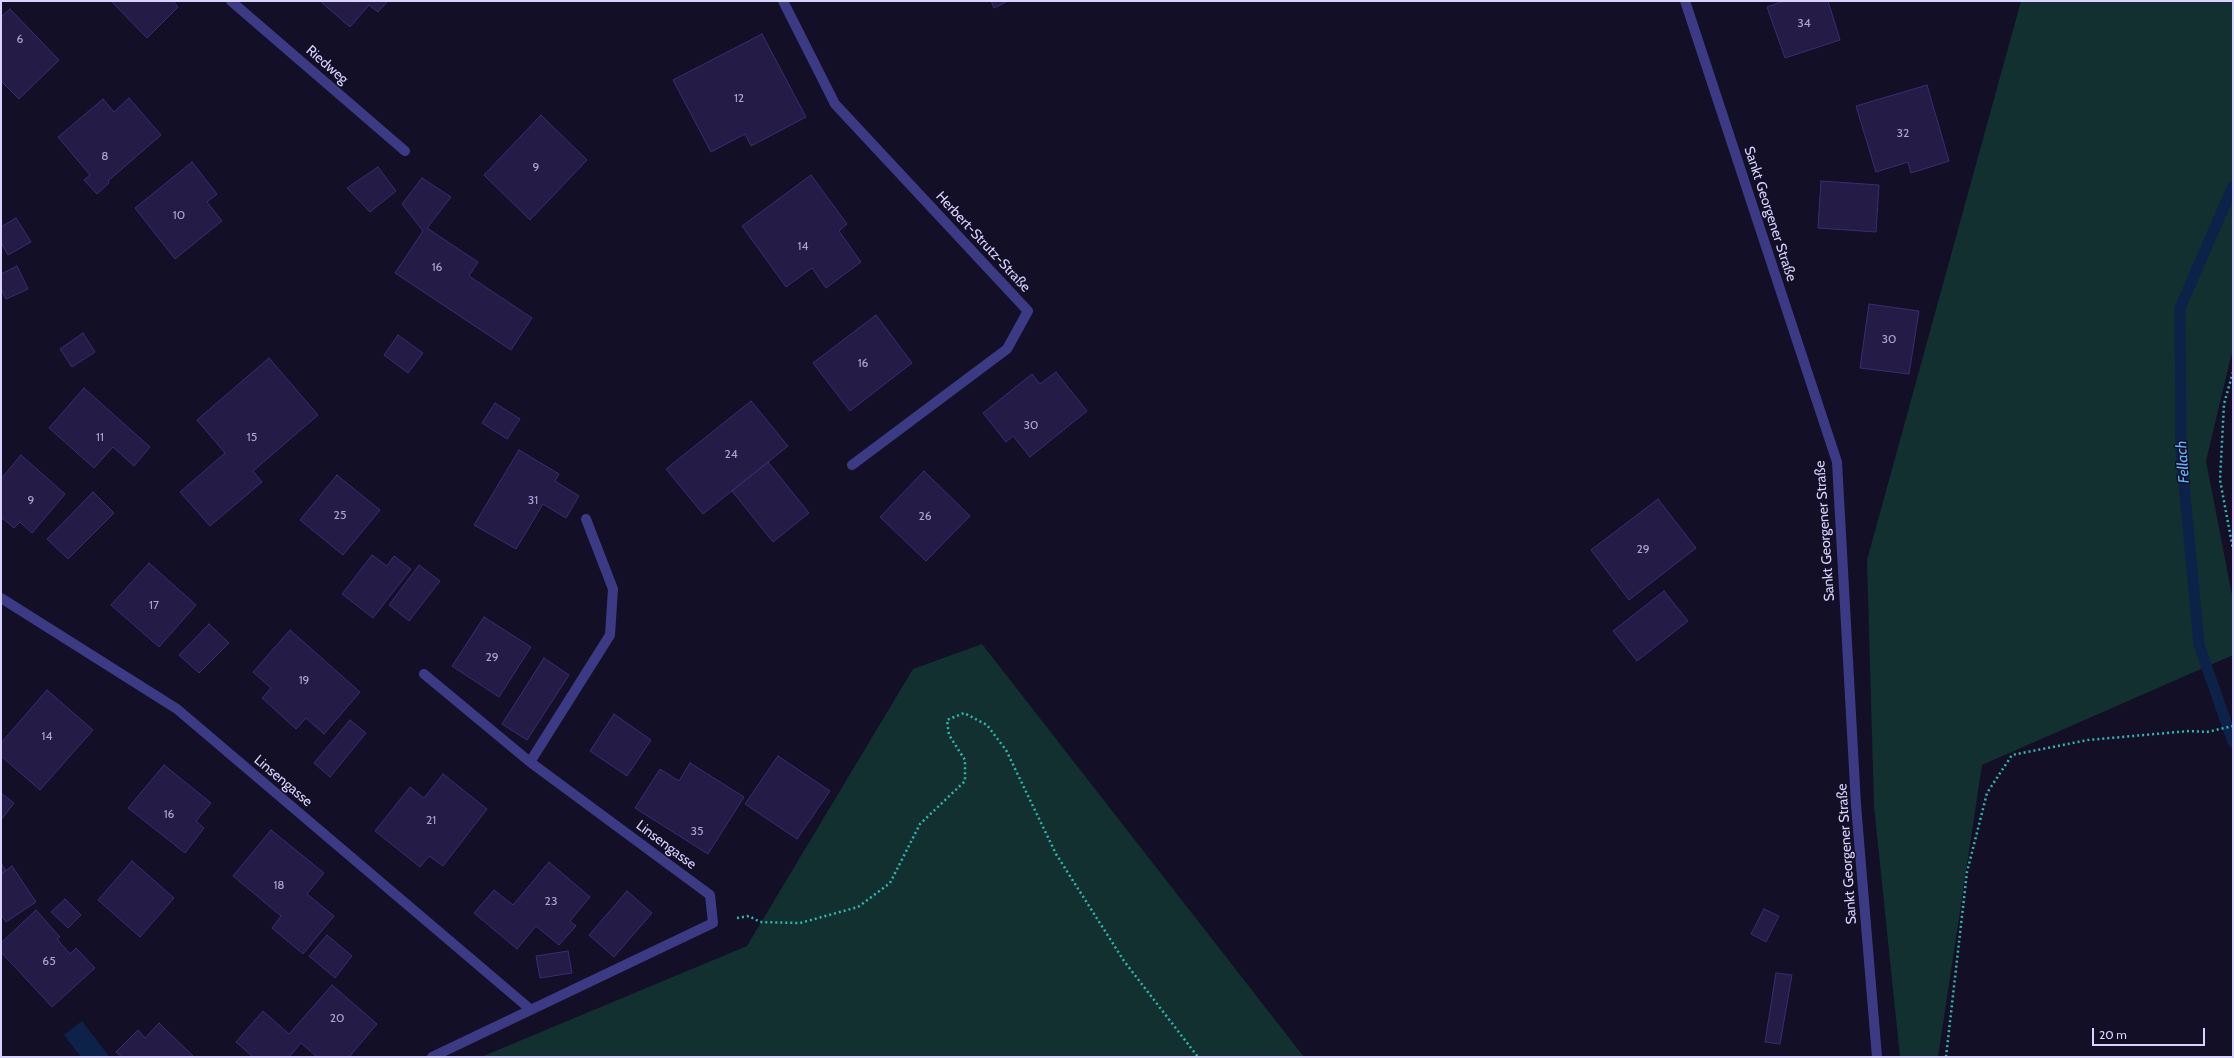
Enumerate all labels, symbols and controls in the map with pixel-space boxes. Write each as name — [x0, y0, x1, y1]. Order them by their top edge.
house number: 34 — [1797, 16, 1811, 30]
house number: 6 — [17, 32, 23, 46]
street label: Riedweg — [302, 42, 352, 88]
house number: 12 — [734, 91, 744, 105]
house number: 32 — [1897, 126, 1909, 140]
street label: Sankt Georgener Straße — [1740, 144, 1800, 284]
house number: 8 — [101, 149, 109, 163]
house number: 9 — [533, 160, 539, 174]
street label: Herbert-Strutz-Straße — [932, 188, 1034, 296]
house number: 10 — [173, 208, 185, 222]
house number: 14 — [798, 239, 808, 253]
house number: 16 — [432, 260, 442, 274]
house number: 30 — [1882, 332, 1896, 346]
house number: 16 — [858, 356, 868, 370]
house number: 30 — [1024, 418, 1038, 432]
house number: 11 — [96, 430, 104, 444]
house number: 15 — [247, 430, 257, 444]
water label: Fellach — [2173, 440, 2193, 484]
house number: 24 — [724, 447, 738, 461]
street label: Sankt Georgener Straße — [1812, 460, 1838, 602]
house number: 9 — [28, 493, 34, 507]
house number: 31 — [528, 493, 538, 507]
house number: 25 — [334, 508, 346, 522]
house number: 26 — [918, 509, 932, 523]
house number: 29 — [1636, 542, 1650, 556]
house number: 17 — [149, 598, 159, 612]
house number: 29 — [485, 650, 499, 664]
house number: 19 — [299, 673, 309, 687]
house number: 14 — [42, 729, 52, 743]
street label: Linsengasse — [250, 752, 316, 810]
street label: Sankt Georgener Straße — [1834, 783, 1860, 925]
house number: 16 — [164, 807, 174, 821]
house number: 21 — [426, 813, 436, 827]
street label: Linsengasse — [633, 817, 699, 873]
house number: 35 — [691, 824, 703, 838]
house number: 18 — [273, 878, 285, 892]
house number: 23 — [545, 894, 557, 908]
house number: 65 — [42, 954, 56, 968]
house number: 20 — [330, 1011, 344, 1025]
scale bar — [2094, 1020, 2207, 1046]
text: 20 m — [2099, 1027, 2127, 1042]

